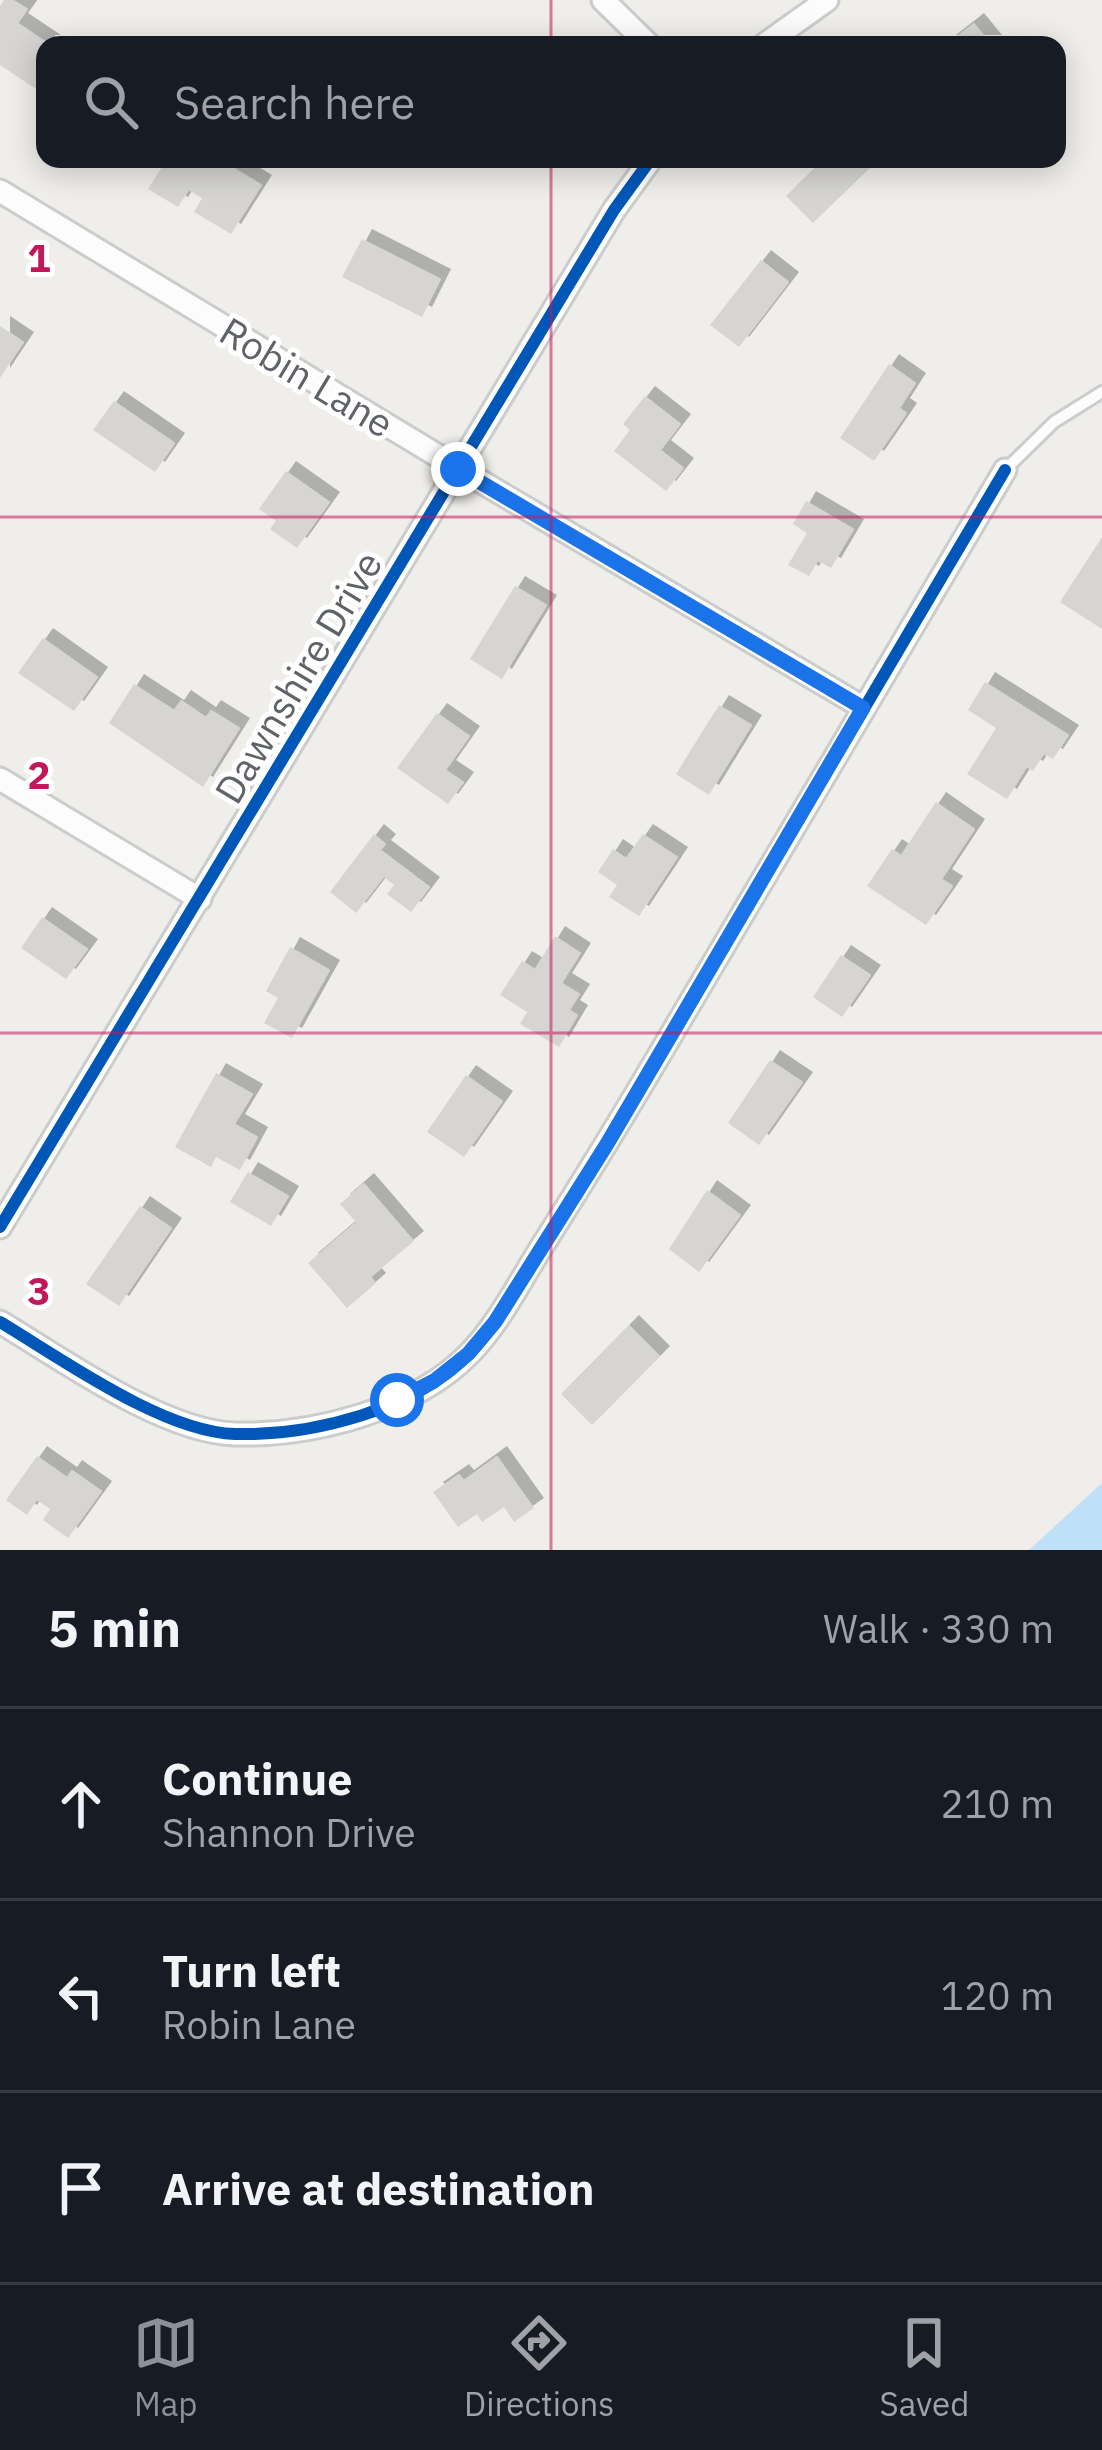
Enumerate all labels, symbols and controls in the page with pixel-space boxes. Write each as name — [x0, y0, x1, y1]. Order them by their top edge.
search box — [36, 36, 1066, 168]
icon: search — [78, 69, 144, 135]
text: Search here — [174, 73, 415, 131]
text: 1 — [27, 232, 51, 283]
street label: Robin Lane — [211, 305, 403, 449]
route end — [431, 442, 485, 496]
street label: Dawnshire Drive — [203, 542, 393, 812]
text: 2 — [27, 749, 51, 800]
text: 3 — [27, 1265, 51, 1316]
route start — [370, 1373, 424, 1427]
text: 5 min — [48, 1595, 181, 1661]
text: Walk · 330 m — [823, 1603, 1054, 1654]
text: Continue — [162, 1749, 353, 1807]
icon: ahead — [48, 1771, 114, 1837]
text: 210 m — [941, 1778, 1054, 1829]
text: Shannon Drive — [162, 1807, 416, 1858]
text: Turn left — [162, 1941, 341, 1999]
icon: left — [48, 1963, 114, 2029]
text: 120 m — [941, 1970, 1054, 2021]
text: Robin Lane — [162, 1999, 356, 2050]
icon: arrive — [48, 2155, 114, 2221]
text: Arrive at destination — [162, 2159, 595, 2217]
tab: Map — [133, 2310, 199, 2425]
tab: Directions — [464, 2310, 614, 2425]
tab: Saved — [880, 2310, 969, 2425]

